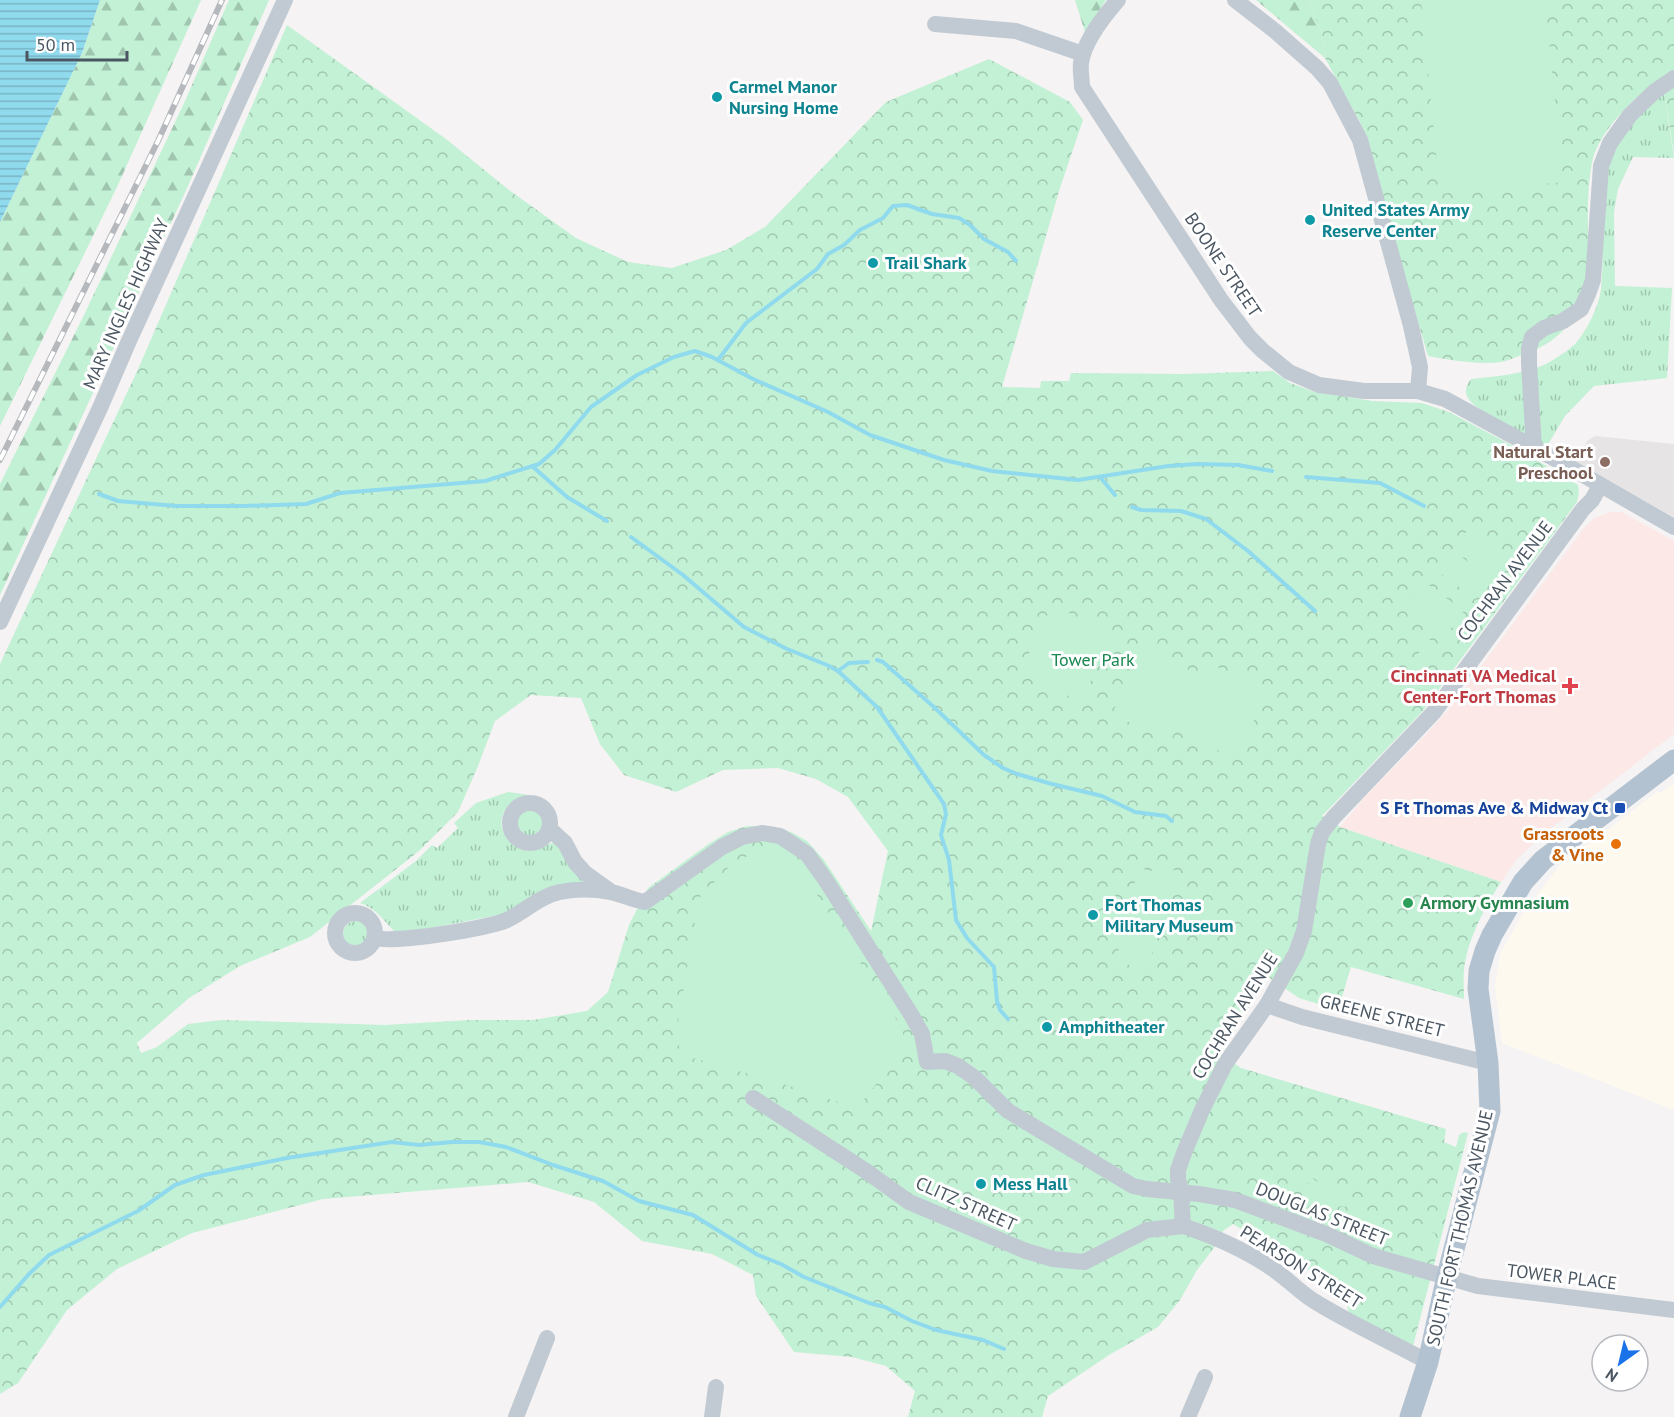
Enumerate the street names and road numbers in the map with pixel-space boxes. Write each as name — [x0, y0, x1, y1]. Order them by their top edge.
street label: BOONE STREET — [1180, 208, 1267, 321]
street label: MARY INGLES HIGHWAY — [77, 215, 174, 393]
street label: COCHRAN AVENUE — [1452, 516, 1557, 645]
street label: COCHRAN AVENUE — [1186, 948, 1283, 1083]
street label: GREENE STREET — [1318, 989, 1447, 1042]
street label: SOUTH FORT THOMAS AVENUE — [1421, 1108, 1498, 1348]
street label: CLITZ STREET — [912, 1171, 1020, 1236]
street label: DOUGLAS STREET — [1253, 1177, 1392, 1251]
street label: PEARSON STREET — [1236, 1220, 1366, 1313]
street label: TOWER PLACE — [1506, 1258, 1618, 1295]

